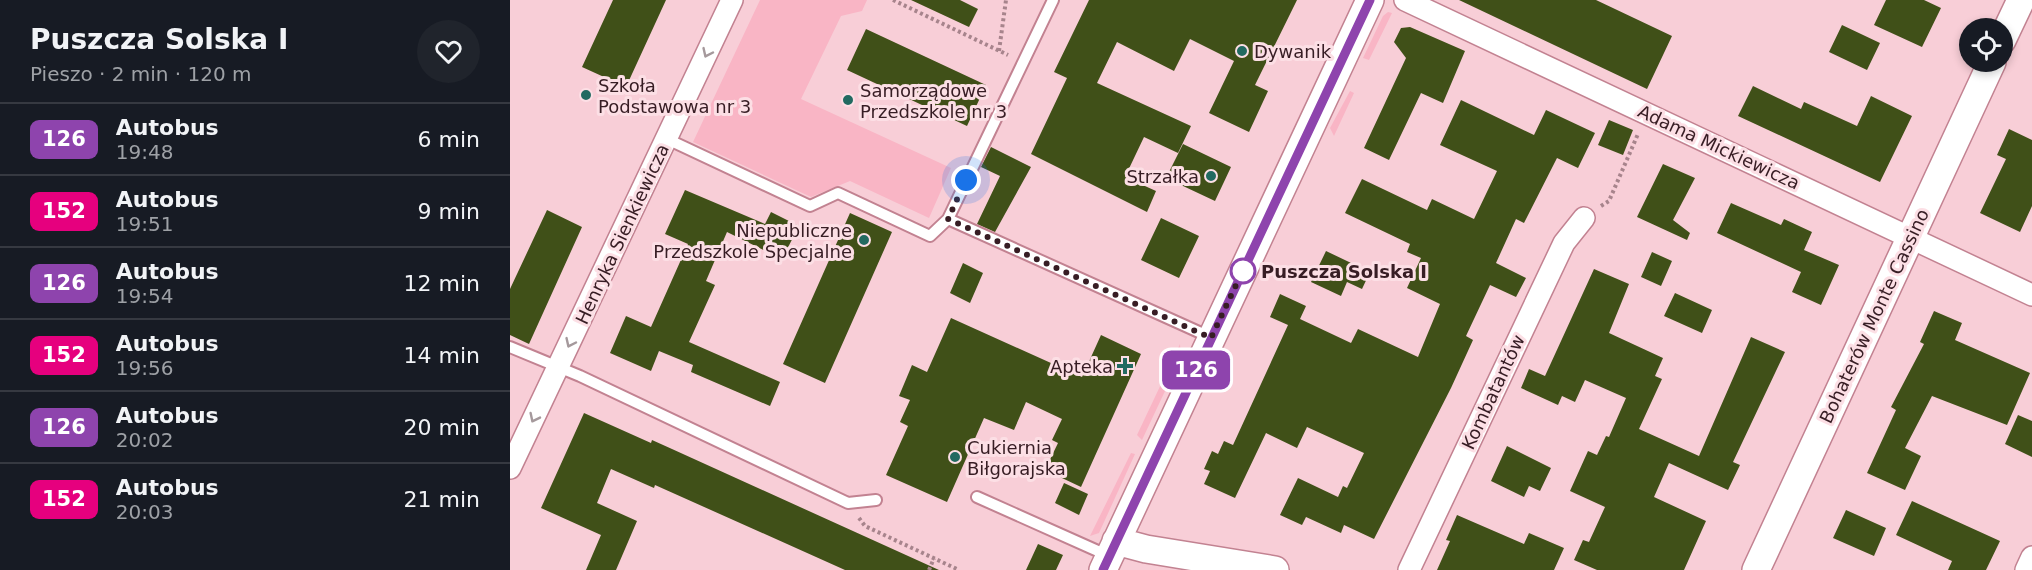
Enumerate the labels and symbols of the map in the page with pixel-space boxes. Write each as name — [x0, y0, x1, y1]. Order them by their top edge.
place label: Dywanik — [1254, 41, 1332, 62]
marker: Dywanik — [1235, 44, 1249, 58]
one-way arrow — [703, 46, 715, 57]
place label: Szkoła Podstawowa nr 3 — [598, 75, 751, 117]
place label: Samorządowe Przedszkole nr 3 — [860, 80, 1007, 122]
marker: Szkoła Podstawowa nr 3 — [579, 88, 593, 102]
marker: Samorządowe Przedszkole nr 3 — [841, 93, 855, 107]
street label: Adama Mickiewicza — [1635, 100, 1803, 194]
street label: Henryka Sienkiewicza — [571, 141, 673, 327]
your location — [951, 165, 981, 195]
place label: Strzałka — [1126, 166, 1199, 187]
marker: Strzałka — [1204, 169, 1218, 183]
street label: Bohaterów Monte Cassino — [1815, 206, 1933, 426]
place label: Niepubliczne Przedszkole Specjalne — [653, 220, 852, 262]
marker: Niepubliczne Przedszkole Specjalne — [857, 233, 871, 247]
marker: Puszcza Solska I — [1230, 258, 1256, 284]
place label: Puszcza Solska I — [1261, 261, 1427, 282]
street label: Kombatantów — [1457, 331, 1529, 453]
one-way arrow — [566, 337, 578, 348]
line badge: 126 — [1162, 350, 1230, 389]
place label: Apteka — [1050, 356, 1113, 377]
marker: Apteka — [1118, 359, 1132, 373]
one-way arrow — [530, 412, 542, 423]
place label: Cukiernia Biłgorajska — [967, 437, 1066, 479]
marker: Cukiernia Biłgorajska — [948, 450, 962, 464]

